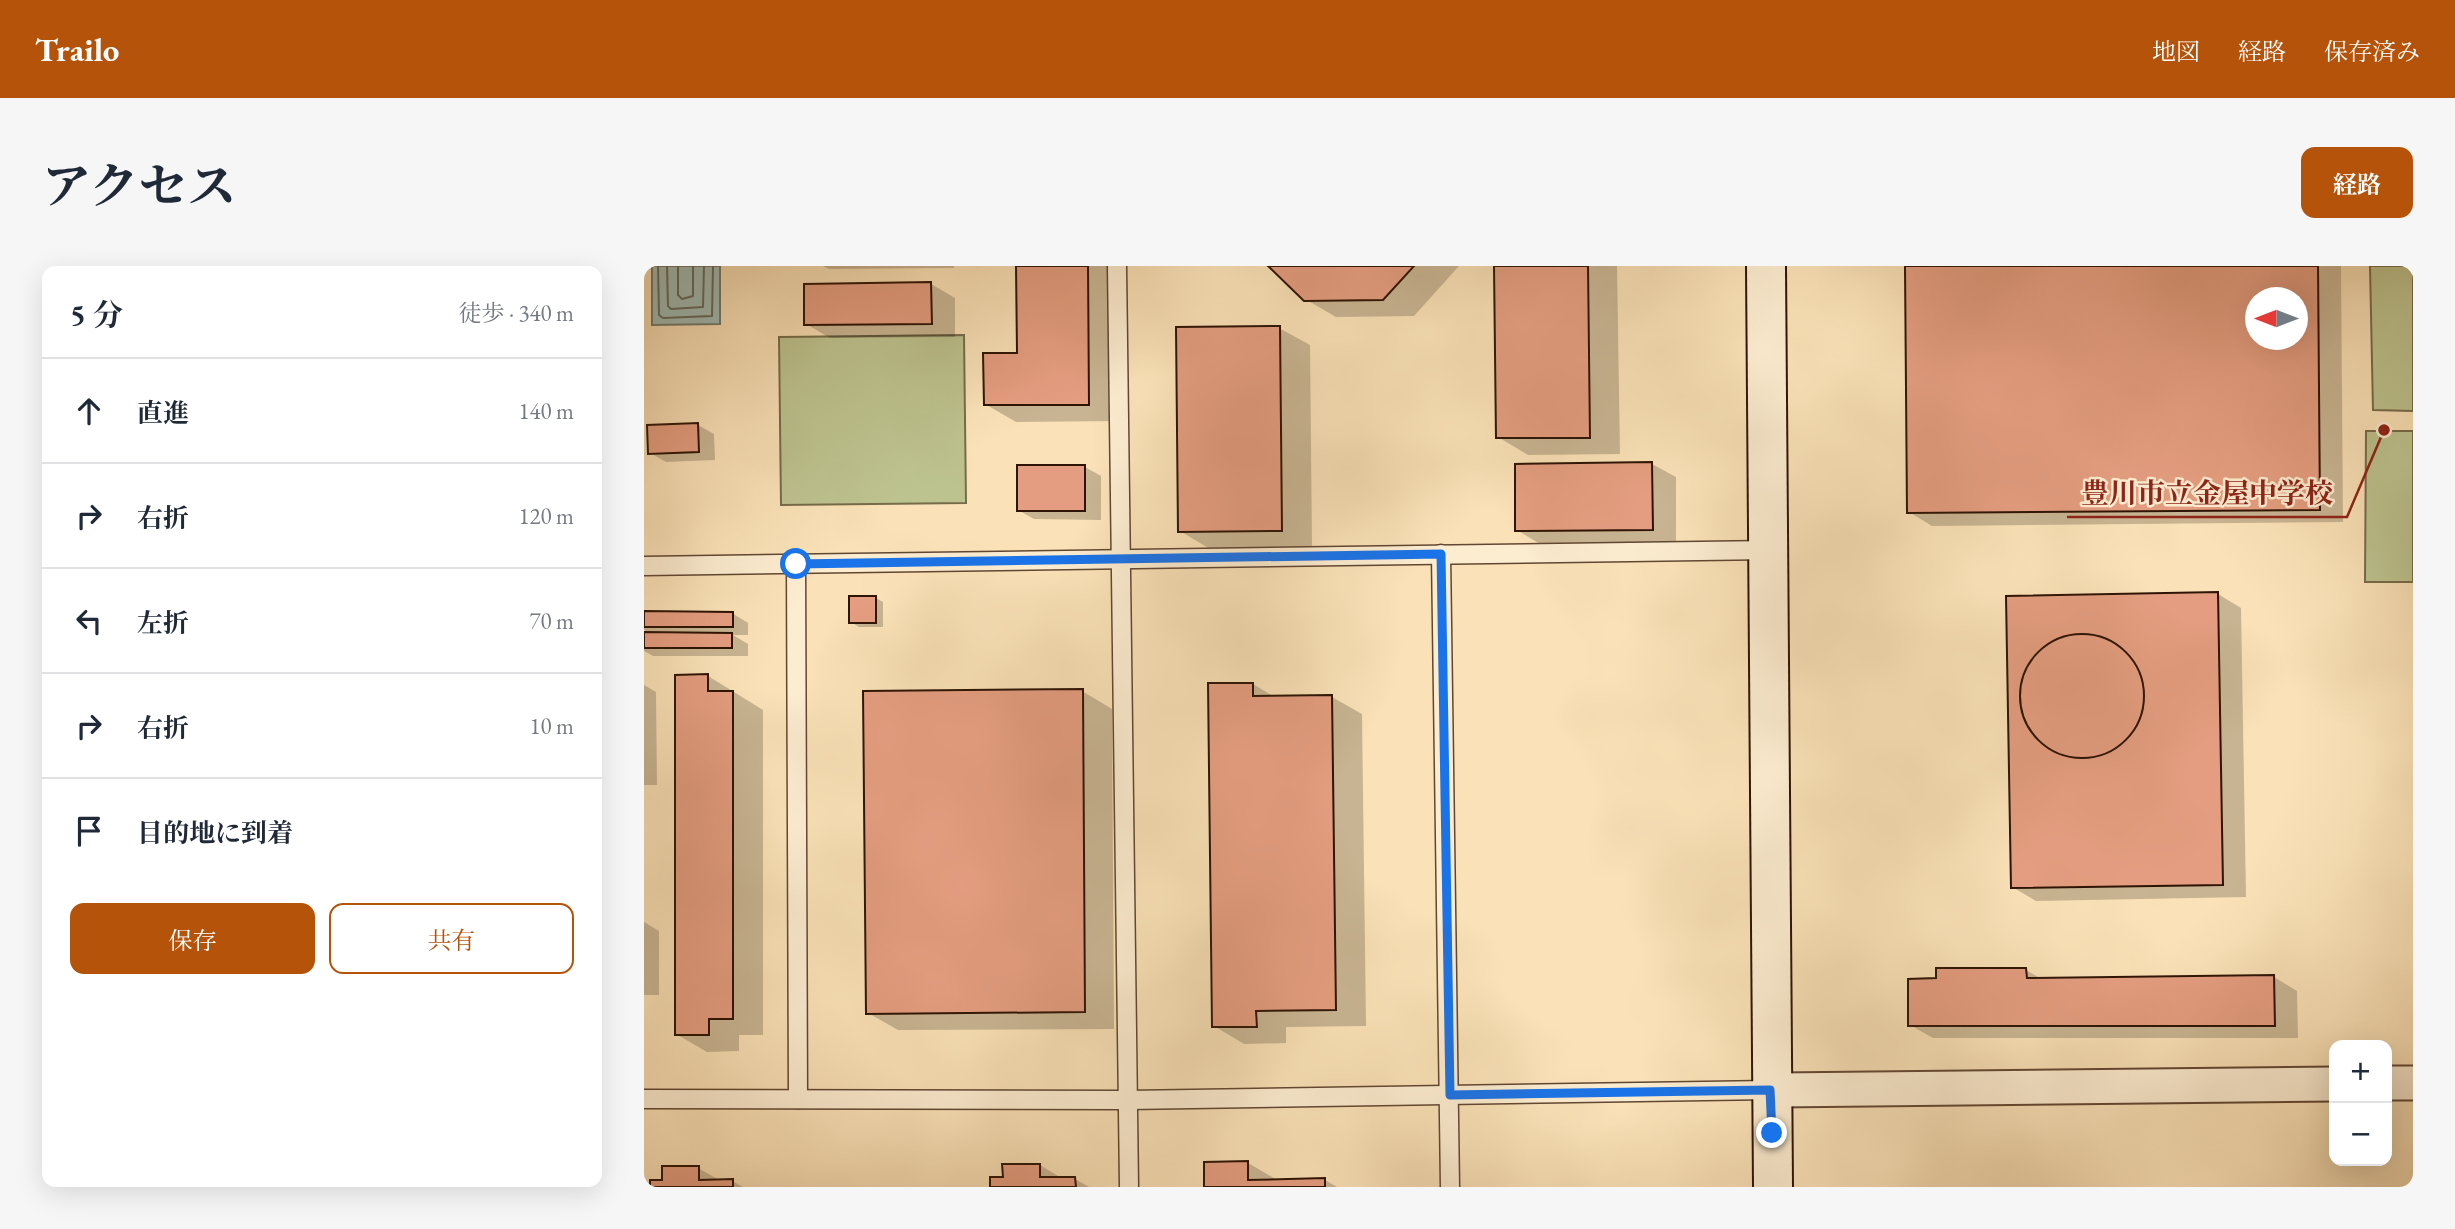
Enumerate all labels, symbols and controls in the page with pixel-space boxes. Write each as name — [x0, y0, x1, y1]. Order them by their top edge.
text: Trailo — [35, 28, 119, 71]
text: 地図 — [2152, 36, 2200, 67]
text: 経路 — [2238, 36, 2286, 67]
text: 保存済み — [2324, 36, 2420, 67]
button: 経路 — [2301, 147, 2413, 218]
text: アクセス — [42, 154, 237, 218]
north arrow — [2245, 287, 2308, 350]
text: 5 分 — [70, 295, 123, 334]
text: 徒歩 · 340 m — [459, 298, 574, 328]
icon: ahead — [70, 392, 108, 430]
text: 直進 — [137, 396, 189, 430]
text: 140 m — [518, 396, 574, 426]
callout: 豊川市立金屋中学校 — [2067, 468, 2347, 517]
text: 豊川市立金屋中学校 — [2081, 475, 2333, 511]
icon: right — [70, 497, 108, 535]
text: 右折 — [137, 501, 189, 535]
text: 120 m — [518, 501, 574, 531]
route start — [780, 548, 811, 579]
icon: left — [70, 602, 108, 640]
text: 左折 — [137, 606, 189, 640]
text: 70 m — [529, 606, 574, 636]
icon: right — [70, 707, 108, 745]
text: 右折 — [137, 711, 189, 745]
text: 10 m — [529, 711, 574, 741]
icon: arrive — [70, 812, 108, 850]
text: 目的地に到着 — [137, 816, 293, 850]
button: 保存 — [70, 903, 315, 974]
button: 共有 — [329, 903, 574, 974]
map controls — [2329, 1040, 2392, 1166]
button: + — [2329, 1040, 2392, 1103]
button: − — [2329, 1103, 2392, 1166]
route end — [1756, 1117, 1787, 1148]

